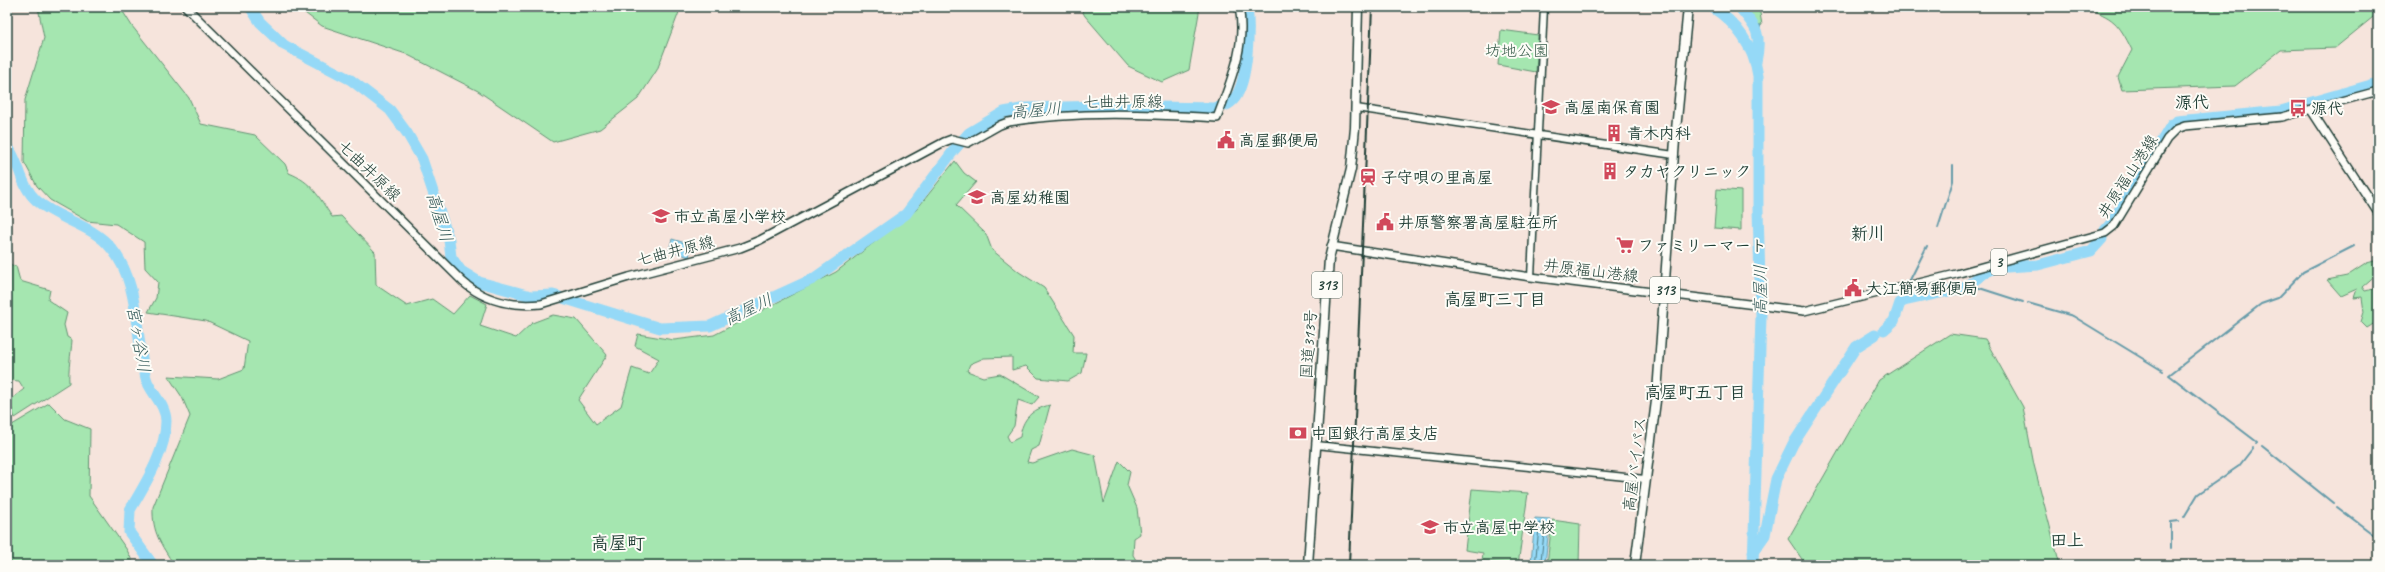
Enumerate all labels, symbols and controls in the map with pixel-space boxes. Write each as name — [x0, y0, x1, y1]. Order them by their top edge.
park label: 坊地公園 — [1485, 41, 1549, 61]
street label: 七曲井原線 — [1083, 92, 1163, 112]
district label: 源代 — [2175, 92, 2209, 113]
school or university icon: 高屋南保育園 — [1541, 97, 1561, 117]
water label: 高屋川 — [1010, 98, 1062, 123]
place label: 高屋南保育園 — [1564, 98, 1660, 118]
bus stop icon: 源代 — [2288, 98, 2308, 118]
place label: 源代 — [2311, 99, 2343, 119]
building icon: 青木内科 — [1604, 123, 1624, 143]
place label: 青木内科 — [1627, 124, 1691, 144]
public building icon: 高屋郵便局 — [1216, 130, 1236, 150]
place label: 高屋郵便局 — [1239, 131, 1319, 151]
street label: 井原福山港線 — [2093, 131, 2162, 222]
street label: 七曲井原線 — [334, 136, 405, 206]
building icon: タカヤクリニック — [1600, 161, 1620, 181]
place label: タカヤクリニック — [1623, 162, 1751, 182]
station icon: 子守唄の里高屋 — [1358, 167, 1378, 187]
place label: 子守唄の里高屋 — [1381, 168, 1493, 188]
school or university icon: 高屋幼稚園 — [967, 187, 987, 207]
place label: 高屋幼稚園 — [990, 188, 1070, 208]
water label: 高屋川 — [422, 190, 457, 245]
school or university icon: 市立高屋小学校 — [651, 206, 671, 226]
place label: 市立高屋小学校 — [674, 207, 786, 227]
public building icon: 井原警察署高屋駐在所 — [1375, 212, 1395, 232]
place label: 井原警察署高屋駐在所 — [1398, 213, 1558, 233]
district label: 新川 — [1851, 223, 1885, 244]
street label: 七曲井原線 — [634, 232, 716, 270]
supermarket icon: ファミリーマート — [1615, 235, 1635, 255]
place label: ファミリーマート — [1638, 236, 1767, 256]
road number: 3 — [1991, 249, 2007, 275]
street label: 井原福山港線 — [1542, 255, 1640, 287]
water label: 高屋川 — [1750, 265, 1771, 316]
road number: 313 — [1312, 272, 1342, 298]
road number: 313 — [1650, 277, 1680, 303]
public building icon: 大江簡易郵便局 — [1843, 278, 1863, 298]
place label: 大江簡易郵便局 — [1866, 279, 1978, 299]
water label: 高屋川 — [721, 289, 776, 330]
district label: 高屋町三丁目 — [1444, 289, 1546, 310]
water label: 宮ヶ谷川 — [122, 304, 155, 374]
street label: 国道313号 — [1297, 309, 1321, 379]
district label: 高屋町五丁目 — [1644, 382, 1746, 403]
street label: 高屋バイパス — [1619, 415, 1651, 513]
bank icon: 中国銀行高屋支店 — [1288, 423, 1308, 443]
place label: 中国銀行高屋支店 — [1311, 424, 1439, 444]
school or university icon: 市立高屋中学校 — [1420, 517, 1440, 537]
place label: 市立高屋中学校 — [1443, 518, 1555, 538]
district label: 田上 — [2050, 530, 2084, 551]
district label: 高屋町 — [591, 532, 645, 554]

